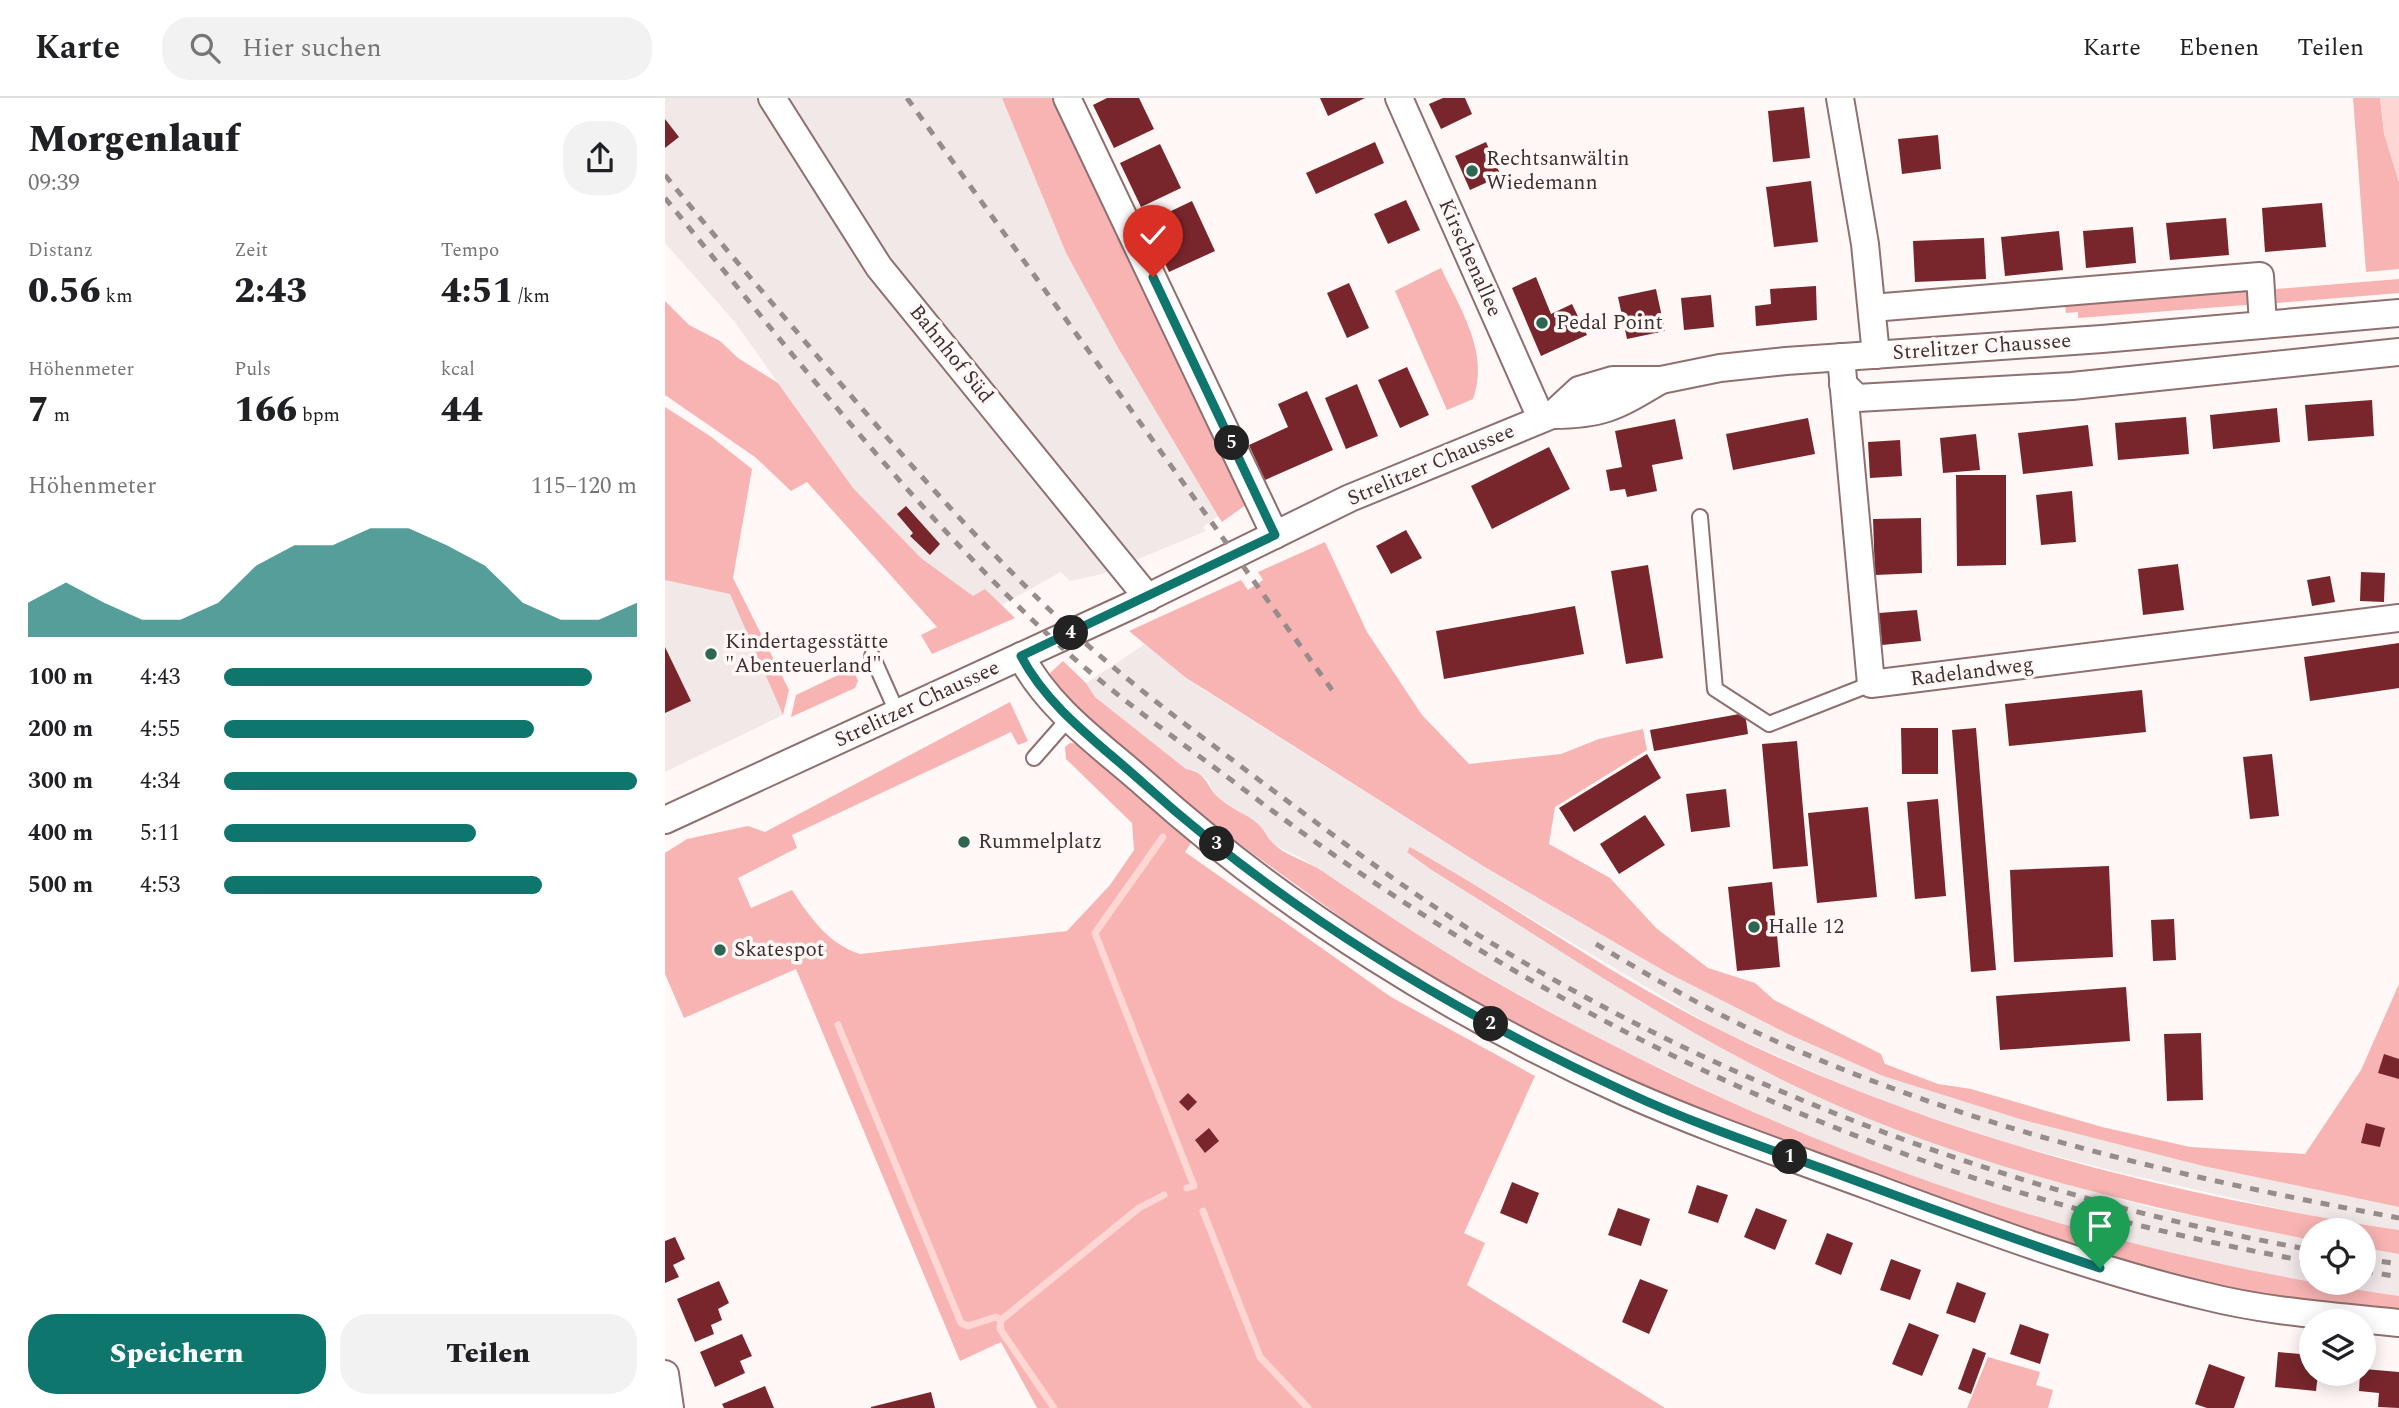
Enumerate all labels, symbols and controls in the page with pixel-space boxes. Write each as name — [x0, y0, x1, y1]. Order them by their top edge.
search box — [162, 17, 652, 80]
text: Karte — [35, 23, 120, 73]
text: Hier suchen — [242, 28, 382, 68]
icon: search — [186, 29, 224, 67]
text: Karte — [2083, 30, 2141, 66]
text: Ebenen — [2179, 30, 2259, 66]
text: Teilen — [2297, 30, 2364, 66]
text: Morgenlauf — [28, 111, 240, 169]
button: share — [563, 121, 637, 195]
place label: Rechtsanwältin Wiedemann — [1486, 143, 1630, 199]
marker: Rechtsanwältin Wiedemann — [1464, 163, 1480, 179]
text: 09:39 — [28, 166, 80, 201]
street label: Kirschenallee — [1430, 194, 1510, 322]
pin — [1123, 205, 1183, 277]
icon: check — [1134, 216, 1172, 254]
text: Distanz — [28, 236, 93, 265]
text: Zeit — [234, 236, 268, 265]
text: Tempo — [441, 236, 499, 265]
text: 0.56 — [28, 265, 101, 318]
text: 2:43 — [234, 265, 307, 318]
text: 4:51 — [441, 265, 513, 318]
text: km — [101, 282, 133, 311]
text: /km — [513, 282, 550, 311]
street label: Bahnhof Süd — [901, 298, 1001, 410]
place label: Pedal Point — [1556, 307, 1663, 339]
marker: Pedal Point — [1534, 315, 1550, 331]
street label: Strelitzer Chaussee — [1892, 325, 2072, 369]
text: Höhenmeter — [28, 355, 134, 384]
text: Puls — [234, 355, 271, 384]
text: kcal — [441, 355, 475, 384]
text: 7 — [28, 384, 49, 437]
text: 166 — [234, 384, 297, 437]
text: 44 — [441, 384, 483, 437]
text: m — [49, 401, 70, 430]
text: bpm — [297, 401, 340, 430]
street label: Strelitzer Chaussee — [1342, 415, 1520, 515]
pin: 5 — [1215, 426, 1249, 460]
text: 5 — [1226, 428, 1237, 457]
text: Höhenmeter — [28, 469, 156, 504]
text: 115–120 m — [531, 469, 637, 504]
pin: 4 — [1053, 616, 1089, 650]
text: 4 — [1065, 618, 1076, 647]
place label: Kindertagesstätte "Abenteuerland" — [725, 626, 888, 682]
marker: Kindertagesstätte "Abenteuerland" — [703, 646, 719, 662]
street label: Radelandweg — [1908, 649, 2036, 695]
street label: Strelitzer Chaussee — [829, 652, 1005, 756]
text: 100 m — [28, 660, 93, 695]
text: 4:43 — [140, 660, 180, 695]
text: 200 m — [28, 712, 93, 747]
text: 4:55 — [140, 712, 180, 747]
text: 300 m — [28, 764, 93, 799]
text: 4:34 — [140, 764, 180, 799]
text: 400 m — [28, 816, 93, 851]
text: 5:11 — [140, 816, 180, 851]
place label: Rummelplatz — [978, 826, 1102, 858]
pin: 3 — [1199, 826, 1235, 862]
text: 3 — [1211, 829, 1222, 858]
marker: Rummelplatz — [956, 834, 972, 850]
text: 500 m — [28, 868, 93, 903]
text: 4:53 — [140, 868, 180, 903]
place label: Halle 12 — [1768, 911, 1844, 943]
marker: Halle 12 — [1746, 919, 1762, 935]
place label: Skatespot — [734, 934, 824, 966]
marker: Skatespot — [712, 942, 728, 958]
pin: 2 — [1473, 1006, 1509, 1042]
text: 2 — [1485, 1009, 1496, 1038]
pin: 1 — [1773, 1140, 1807, 1174]
text: 1 — [1784, 1142, 1795, 1171]
pin — [2070, 1196, 2130, 1268]
icon: arrive — [2081, 1207, 2119, 1245]
map controls — [2299, 1218, 2376, 1386]
button: locate — [2299, 1218, 2376, 1295]
button: layers — [2299, 1309, 2376, 1386]
button: Speichern — [28, 1314, 326, 1394]
button: Teilen — [340, 1314, 637, 1394]

